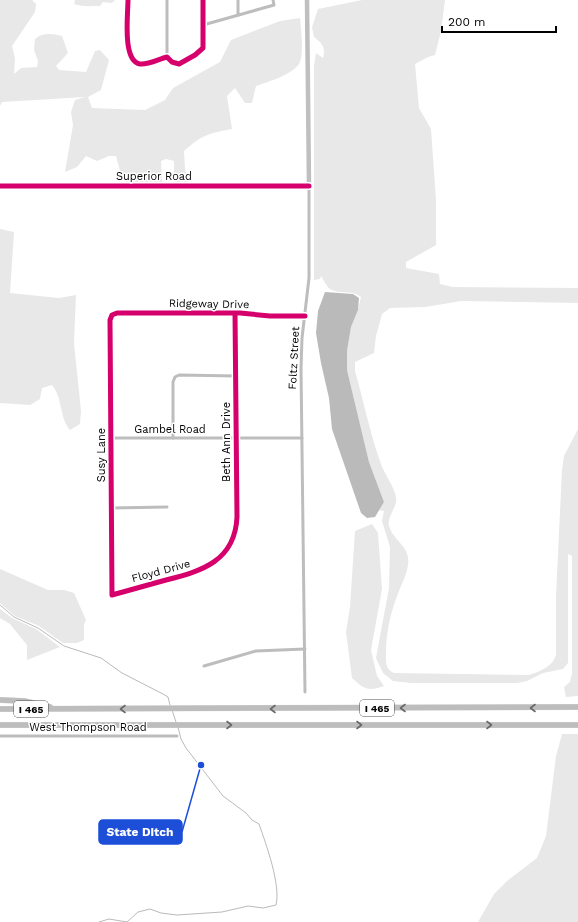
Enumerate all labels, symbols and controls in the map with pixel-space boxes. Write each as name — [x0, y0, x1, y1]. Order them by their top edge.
scale bar — [442, 8, 556, 34]
text: 200 m — [448, 15, 485, 29]
street label: Superior Road — [116, 170, 192, 183]
street label: Ridgeway Drive — [169, 297, 249, 311]
street label: Foltz Street — [286, 326, 302, 390]
street label: Beth Ann Drive — [220, 402, 233, 482]
street label: Gambel Road — [134, 423, 206, 436]
street label: Susy Lane — [95, 428, 108, 482]
street label: Floyd Drive — [130, 557, 192, 585]
road number: I 465 — [360, 700, 394, 716]
road number: I 465 — [14, 701, 48, 717]
one-way arrow — [400, 704, 406, 712]
one-way arrow — [530, 704, 536, 712]
one-way arrow — [120, 705, 126, 713]
one-way arrow — [270, 705, 276, 713]
street label: West Thompson Road — [29, 721, 147, 734]
one-way arrow — [226, 721, 232, 729]
one-way arrow — [356, 721, 362, 729]
one-way arrow — [486, 721, 492, 729]
callout: State Ditch — [99, 820, 182, 844]
text: State Ditch — [107, 825, 174, 839]

